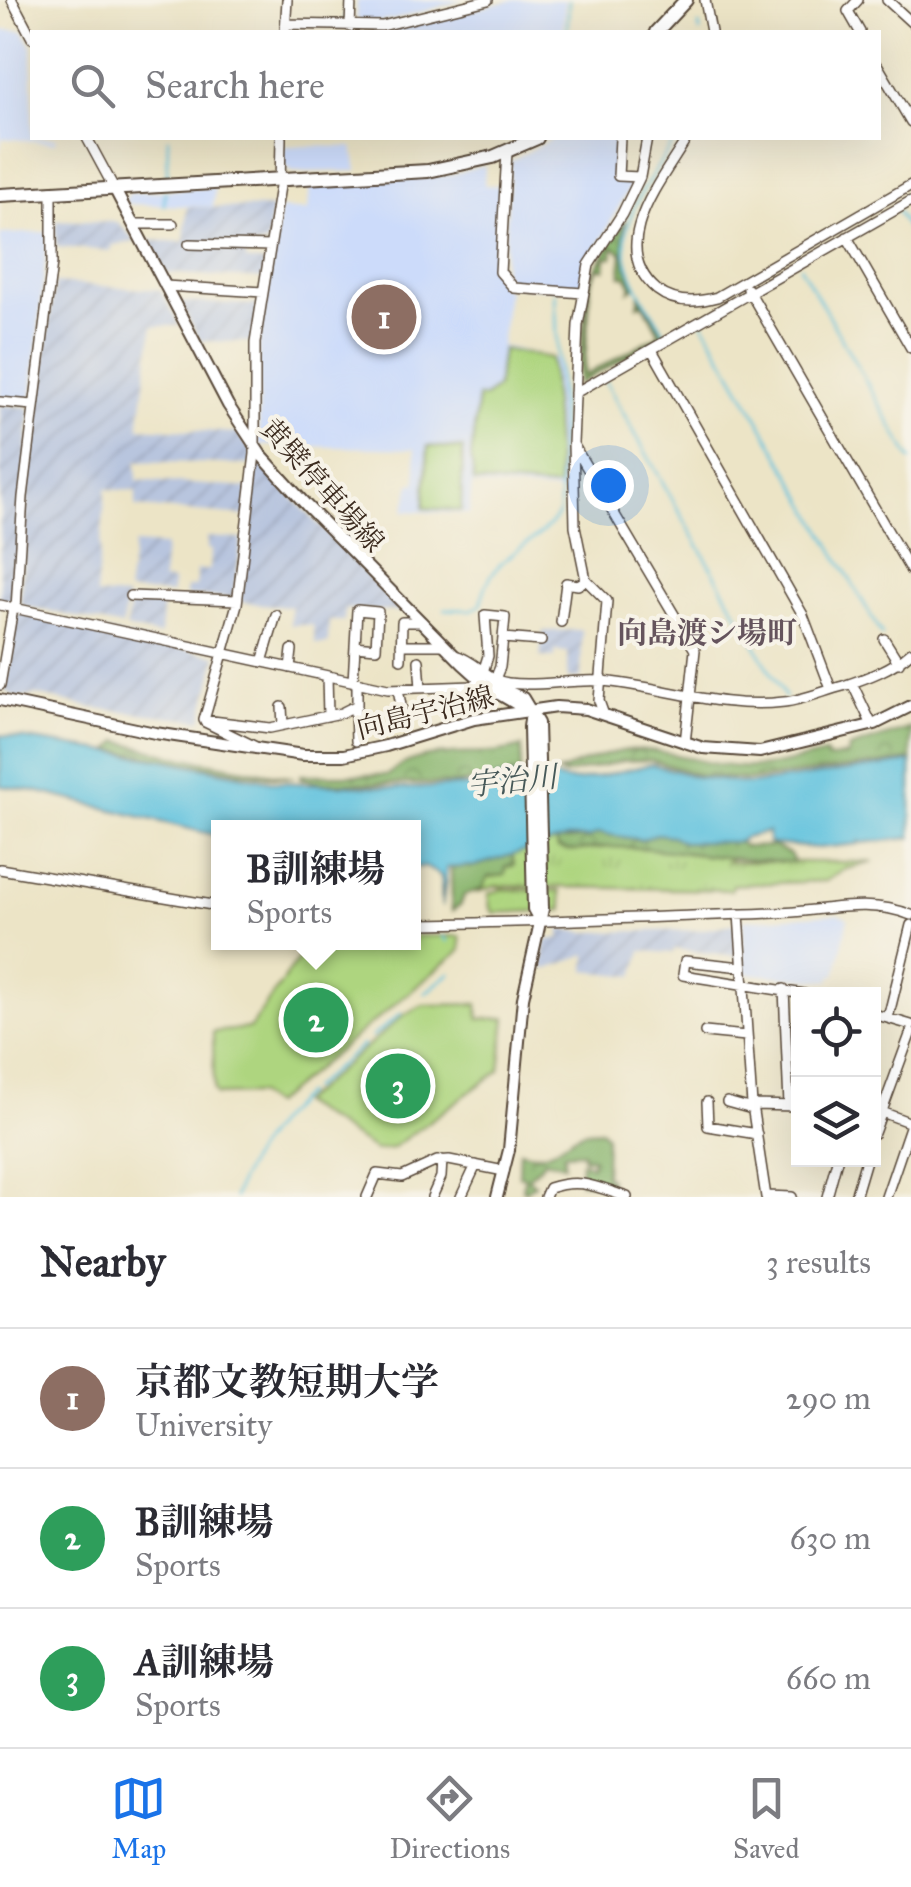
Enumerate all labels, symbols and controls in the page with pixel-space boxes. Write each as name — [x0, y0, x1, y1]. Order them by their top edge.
search box — [30, 30, 881, 140]
icon: search — [65, 58, 120, 113]
text: Search here — [145, 62, 325, 108]
pin: 1 — [352, 280, 416, 354]
street label: 黄檗停車場線 — [253, 411, 392, 559]
your location — [583, 460, 634, 511]
district label: 向島渡シ場町 — [617, 615, 797, 651]
street label: 向島宇治線 — [353, 679, 497, 746]
water label: 宇治川 — [465, 758, 562, 804]
popup — [211, 820, 421, 950]
text: B訓練場 — [246, 846, 386, 892]
text: Sports — [246, 893, 332, 932]
pin: 2 — [284, 982, 348, 1058]
map controls — [791, 987, 881, 1167]
button: locate — [791, 987, 881, 1077]
pin: 3 — [366, 1048, 430, 1124]
button: layers — [791, 1077, 881, 1167]
text: Nearby — [40, 1236, 165, 1288]
text: 3 results — [766, 1243, 871, 1282]
text: 京都文教短期大学 — [135, 1359, 439, 1405]
text: 1 — [66, 1379, 79, 1418]
text: 290 m — [786, 1379, 871, 1418]
text: University — [135, 1406, 272, 1445]
text: B訓練場 — [135, 1499, 274, 1545]
text: 2 — [65, 1519, 80, 1558]
text: 630 m — [789, 1519, 871, 1558]
text: Sports — [135, 1546, 221, 1585]
text: A訓練場 — [135, 1639, 275, 1685]
text: 3 — [66, 1659, 79, 1698]
text: 660 m — [786, 1659, 871, 1698]
text: Sports — [135, 1686, 221, 1725]
tab: Map — [111, 1771, 166, 1866]
tab: Directions — [389, 1771, 510, 1866]
tab: Saved — [733, 1771, 800, 1866]

